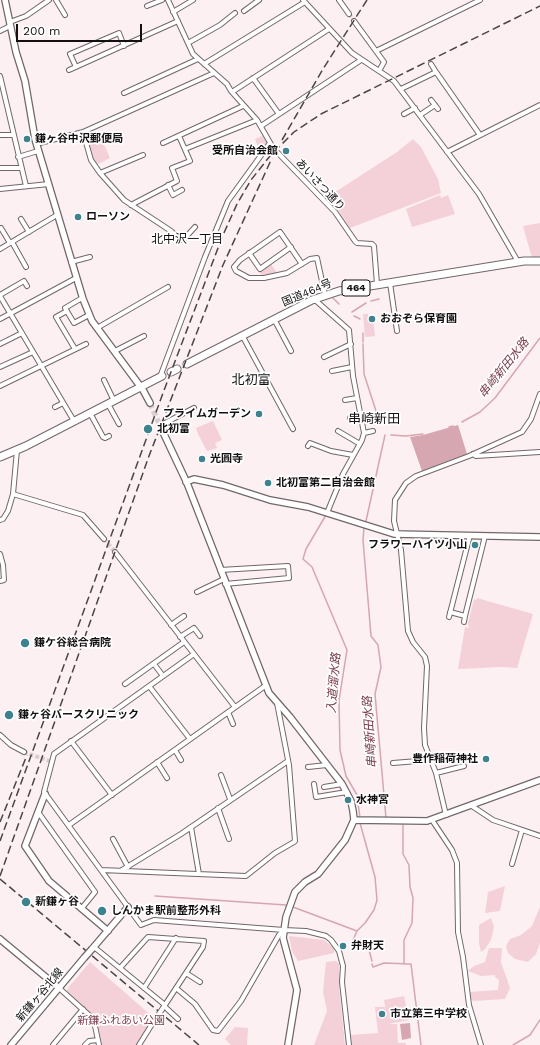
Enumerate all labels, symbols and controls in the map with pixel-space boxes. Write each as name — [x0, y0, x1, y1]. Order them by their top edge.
scale bar — [18, 16, 144, 42]
text: 200 m — [23, 24, 60, 38]
place label: 鎌ヶ谷中沢郵便局 — [35, 132, 123, 146]
marker: 鎌ヶ谷中沢郵便局 — [22, 134, 32, 144]
place label: 受所自治会館 — [212, 144, 278, 158]
marker: 受所自治会館 — [281, 146, 291, 156]
street label: あいさつ通り — [293, 156, 347, 214]
place label: ローソン — [86, 210, 130, 224]
marker: ローソン — [73, 212, 83, 222]
district label: 北中沢一丁目 — [151, 232, 223, 246]
street label: 国道464号 — [280, 277, 334, 309]
road number: 464 — [342, 280, 370, 296]
place label: おおぞら保育園 — [380, 312, 457, 326]
marker: おおぞら保育園 — [367, 314, 377, 324]
water label: 串崎新田水路 — [476, 335, 532, 401]
district label: 北初富 — [232, 372, 270, 388]
place label: プライムガーデン — [163, 407, 251, 421]
marker: プライムガーデン — [254, 409, 264, 419]
district label: 串崎新田 — [348, 411, 400, 427]
place label: 北初富 — [157, 422, 190, 436]
marker: 北初富 — [142, 423, 154, 435]
place label: 光圓寺 — [210, 452, 243, 466]
marker: 光圓寺 — [197, 454, 207, 464]
place label: 北初富第二自治会館 — [276, 476, 375, 490]
marker: 北初富第二自治会館 — [263, 478, 273, 488]
place label: フラワーハイツ小山 — [368, 538, 467, 552]
marker: フラワーハイツ小山 — [470, 540, 480, 550]
place label: 鎌ケ谷総合病院 — [34, 636, 111, 650]
marker: 鎌ケ谷総合病院 — [19, 637, 31, 649]
water label: 入道溜水路 — [324, 652, 344, 714]
water label: 串崎新田水路 — [360, 696, 380, 768]
place label: 鎌ヶ谷バースクリニック — [18, 708, 139, 722]
marker: 鎌ヶ谷バースクリニック — [3, 709, 15, 721]
place label: 豊作稲荷神社 — [412, 752, 478, 766]
marker: 豊作稲荷神社 — [481, 754, 491, 764]
place label: 水神宮 — [356, 793, 389, 807]
marker: 水神宮 — [343, 795, 353, 805]
place label: 新鎌ヶ谷 — [35, 895, 79, 909]
marker: 新鎌ヶ谷 — [20, 896, 32, 908]
place label: しんかま駅前整形外科 — [111, 904, 221, 918]
marker: しんかま駅前整形外科 — [96, 905, 108, 917]
place label: 弁財天 — [351, 939, 384, 953]
marker: 弁財天 — [338, 941, 348, 951]
street label: 新鎌ヶ谷北線 — [14, 965, 66, 1025]
place label: 市立第三中学校 — [390, 1007, 467, 1021]
marker: 市立第三中学校 — [377, 1009, 387, 1019]
park label: 新鎌ふれあい公園 — [77, 1014, 165, 1028]

